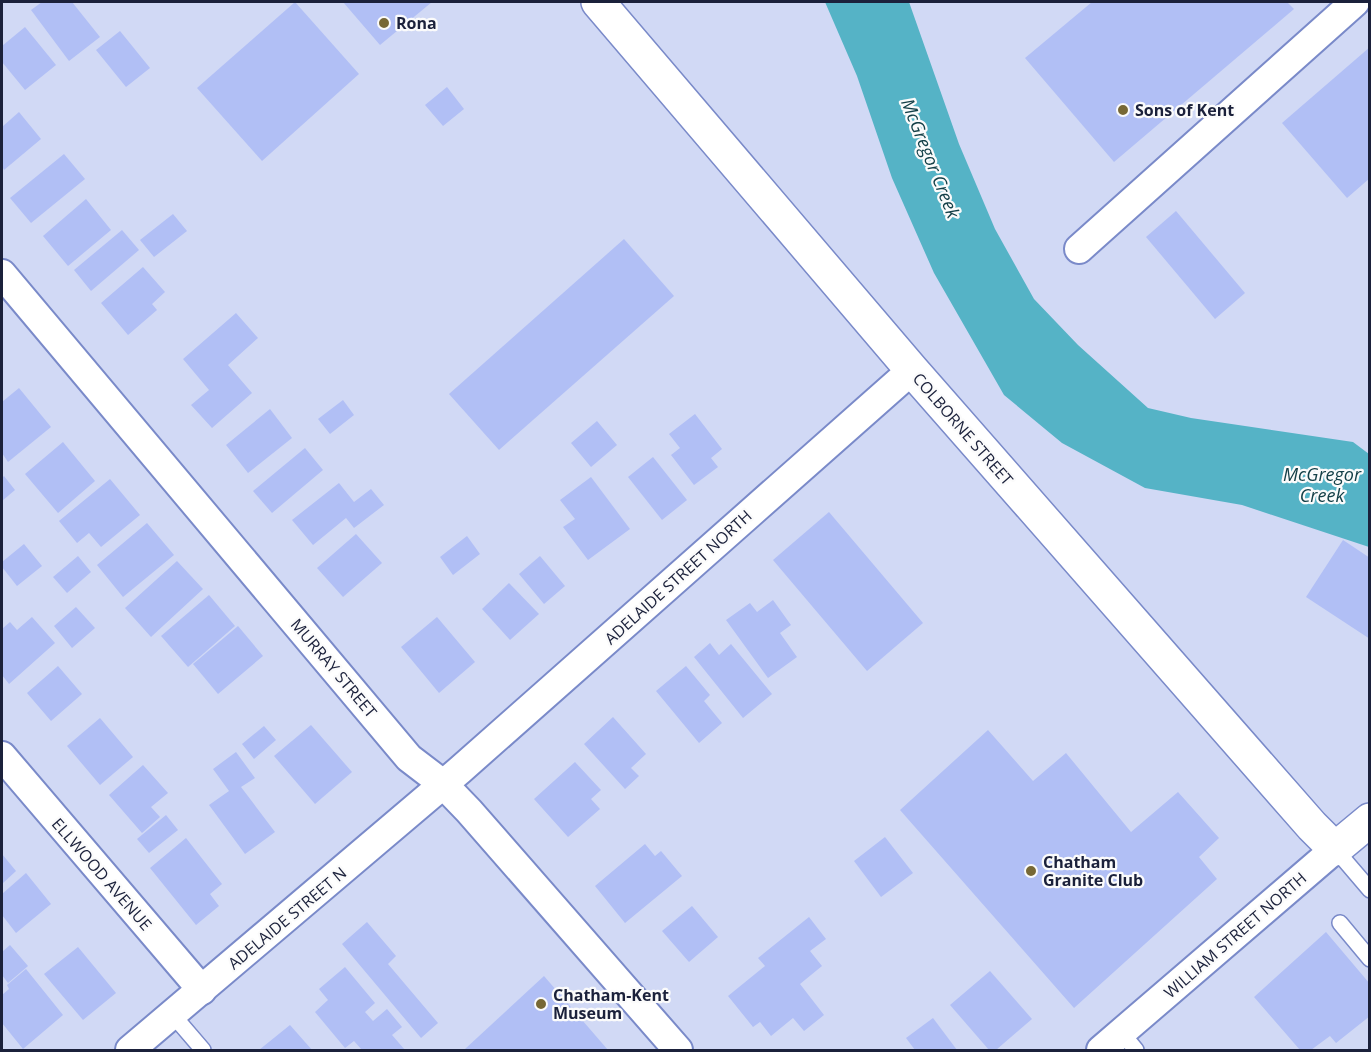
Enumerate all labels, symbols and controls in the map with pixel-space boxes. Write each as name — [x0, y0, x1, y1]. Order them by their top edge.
place label: Rona — [396, 12, 437, 34]
marker: Rona — [377, 16, 391, 30]
water label: McGregor Creek — [896, 95, 966, 223]
place label: Sons of Kent — [1135, 99, 1234, 121]
marker: Sons of Kent — [1116, 103, 1130, 117]
street label: COLBORNE STREET — [908, 368, 1018, 490]
water label: McGregor Creek — [1283, 462, 1362, 507]
street label: ADELAIDE STREET NORTH — [600, 505, 756, 649]
street label: MURRAY STREET — [286, 614, 382, 722]
street label: ELLWOOD AVENUE — [47, 813, 157, 935]
place label: Chatham Granite Club — [1043, 851, 1143, 891]
street label: ADELAIDE STREET N — [223, 862, 351, 974]
marker: Chatham Granite Club — [1024, 864, 1038, 878]
street label: WILLIAM STREET NORTH — [1159, 867, 1311, 1003]
place label: Chatham-Kent Museum — [553, 984, 669, 1024]
marker: Chatham-Kent Museum — [534, 997, 548, 1011]

